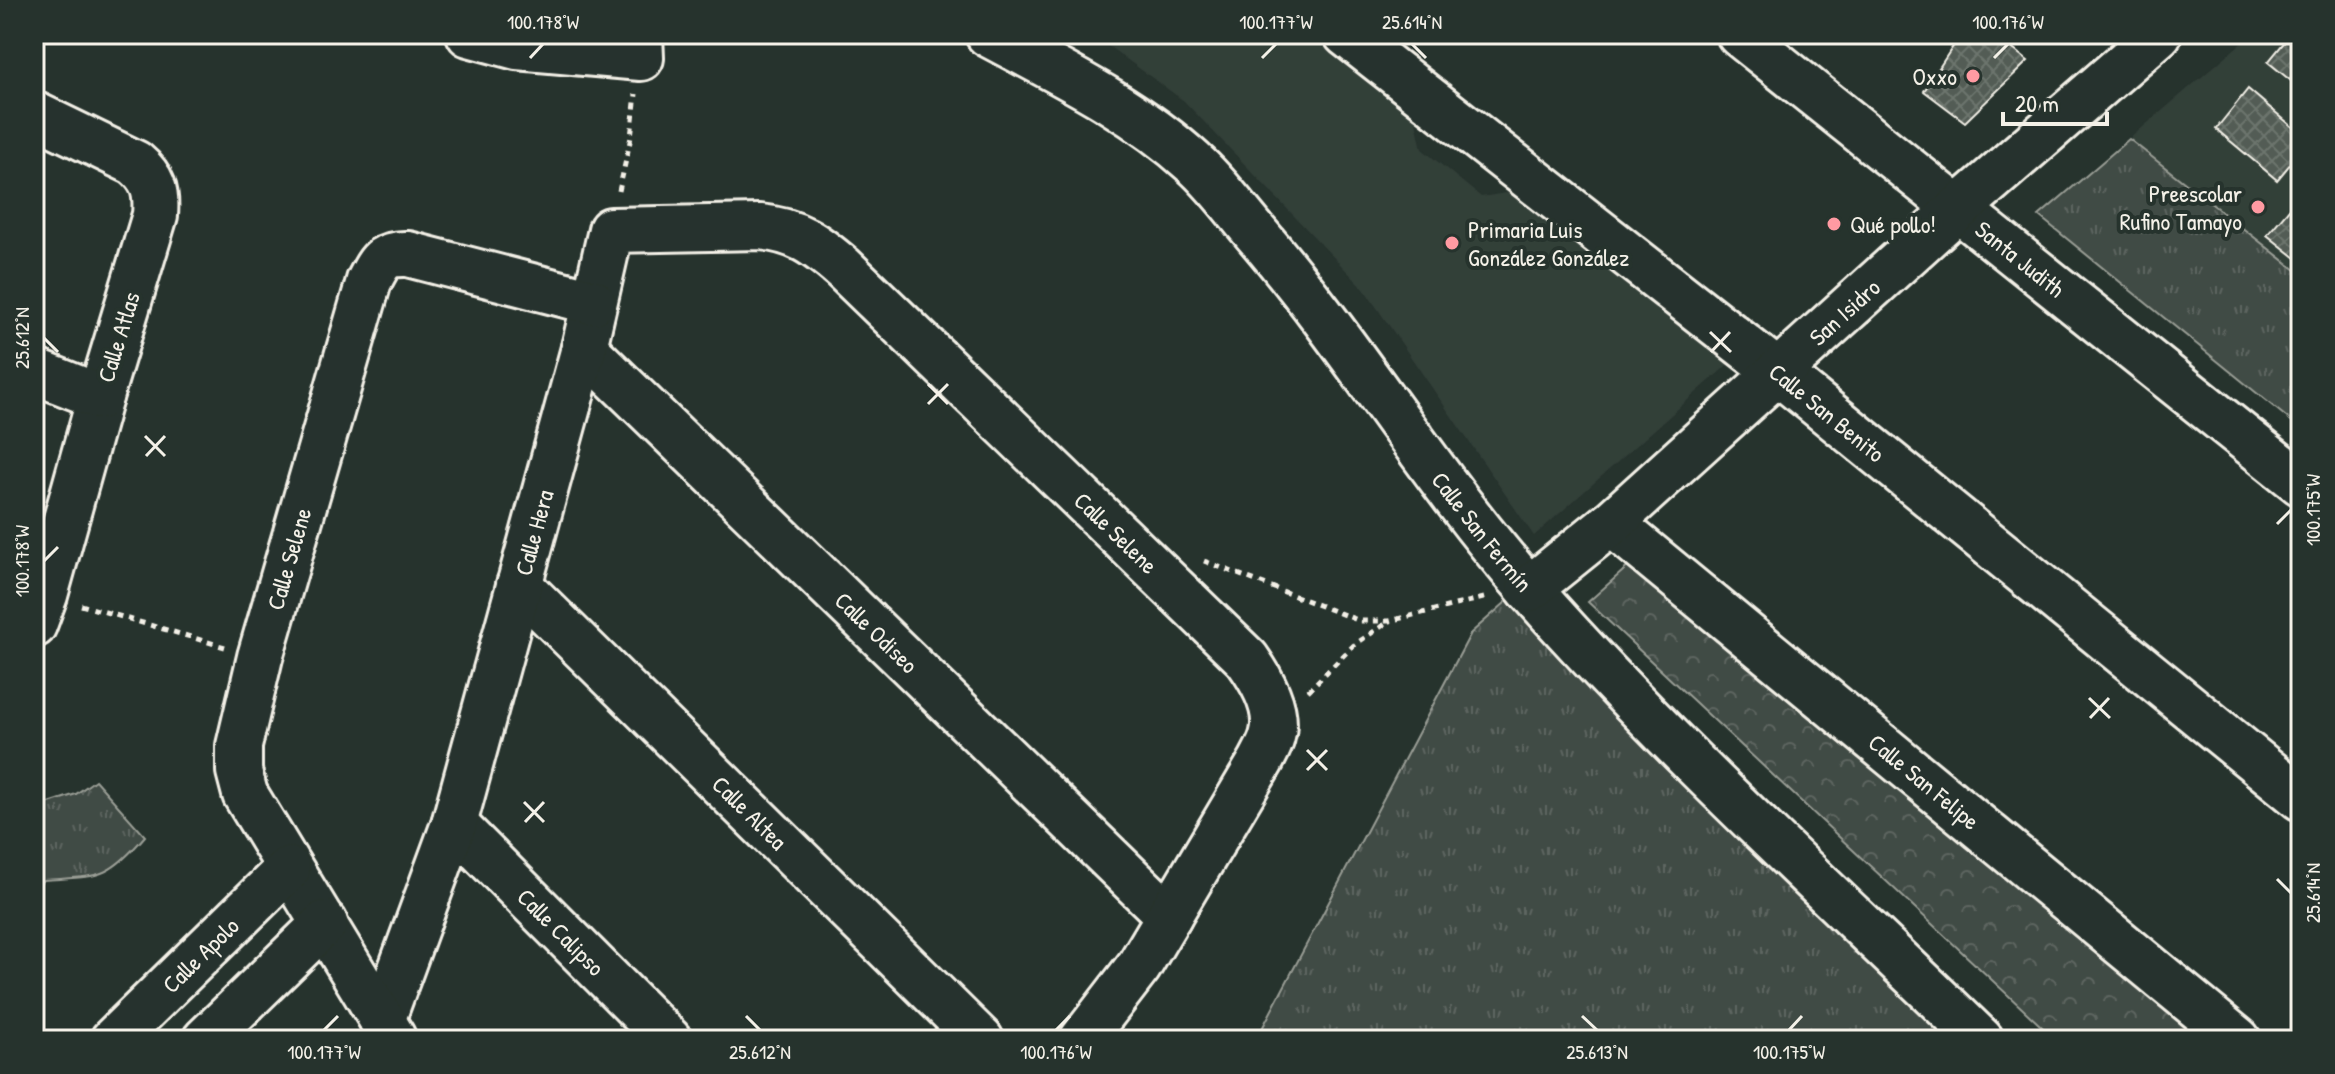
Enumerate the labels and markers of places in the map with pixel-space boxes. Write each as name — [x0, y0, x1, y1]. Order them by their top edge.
place label: Oxxo — [1912, 60, 1957, 92]
marker: Oxxo — [1964, 67, 1982, 85]
place label: Preescolar Rufino Tamayo — [2120, 177, 2242, 237]
marker: Preescolar Rufino Tamayo — [2249, 198, 2267, 216]
place label: Qué pollo! — [1850, 208, 1936, 240]
place label: Primaria Luis González González — [1468, 213, 1629, 273]
marker: Qué pollo! — [1825, 215, 1843, 233]
marker: Primaria Luis González González — [1443, 234, 1461, 252]

